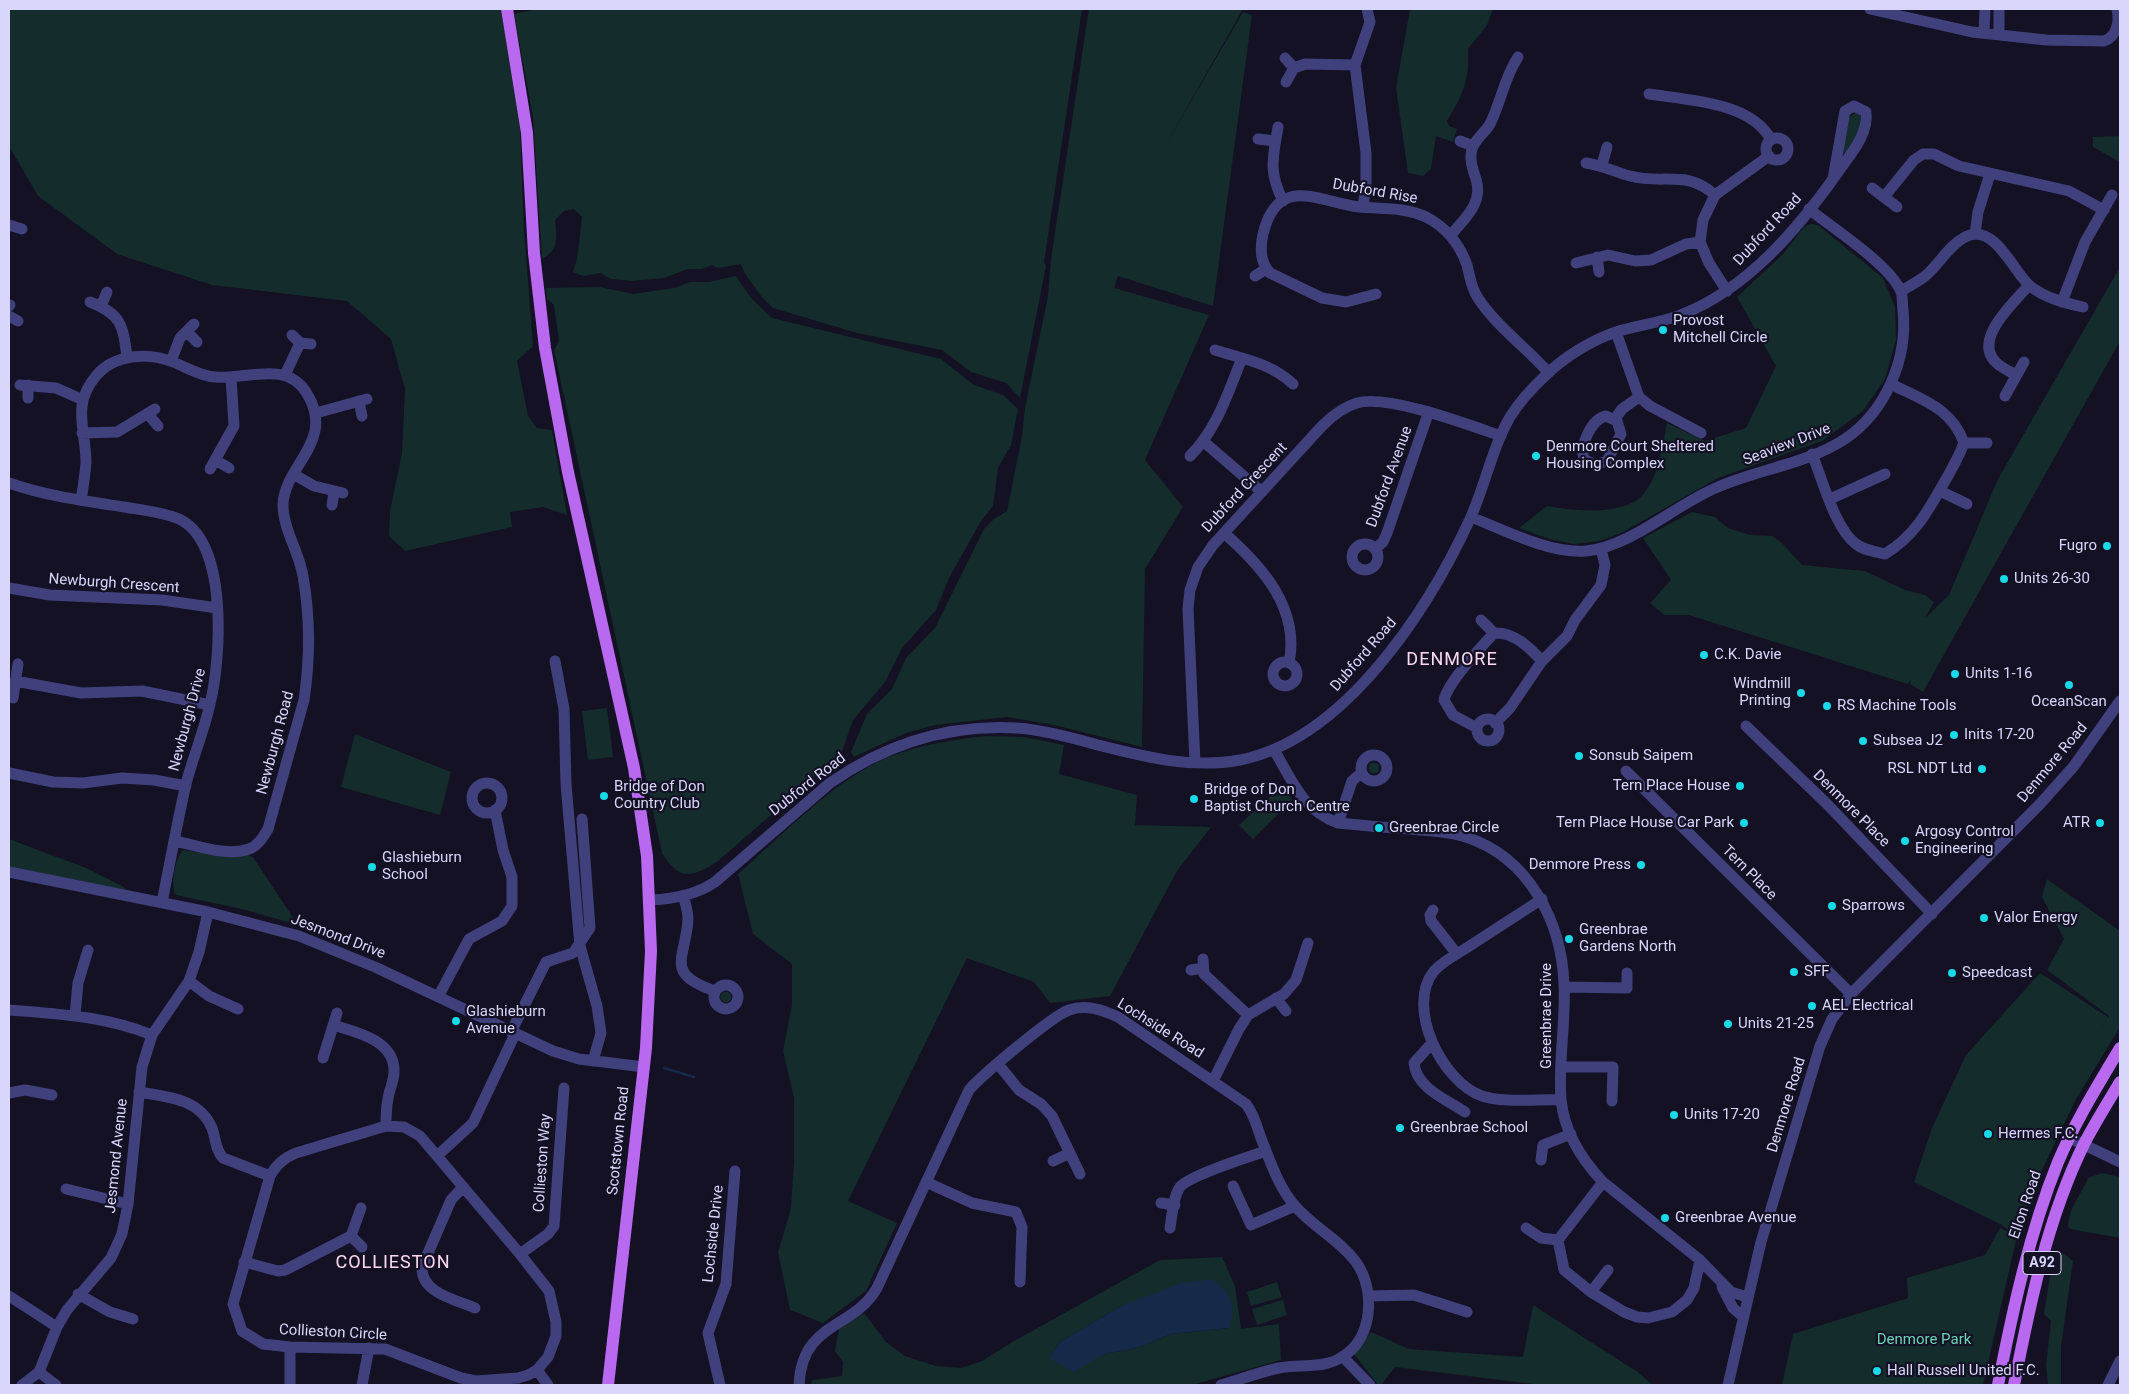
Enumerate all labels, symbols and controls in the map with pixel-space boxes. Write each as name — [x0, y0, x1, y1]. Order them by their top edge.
street label: Dubford Rise — [1331, 176, 1419, 208]
street label: Dubford Road — [1730, 190, 1806, 270]
place label: Provost Mitchell Circle — [1673, 312, 1768, 347]
marker: Provost Mitchell Circle — [1657, 324, 1669, 336]
street label: Seaview Drive — [1741, 420, 1833, 470]
street label: Dubford Avenue — [1363, 424, 1417, 530]
place label: Denmore Court Sheltered Housing Complex — [1546, 438, 1714, 473]
street label: Dubford Crescent — [1199, 439, 1291, 537]
marker: Denmore Court Sheltered Housing Complex — [1530, 450, 1542, 462]
place label: Fugro — [2059, 537, 2097, 555]
marker: Fugro — [2101, 540, 2113, 552]
street label: Newburgh Crescent — [48, 570, 180, 598]
place label: Units 26-30 — [2014, 570, 2090, 588]
marker: Units 26-30 — [1998, 573, 2010, 585]
street label: Dubford Road — [1327, 614, 1401, 696]
place label: C.K. Davie — [1714, 646, 1782, 664]
district label: DENMORE — [1405, 649, 1499, 671]
marker: C.K. Davie — [1698, 649, 1710, 661]
place label: Units 1-16 — [1965, 665, 2032, 683]
street label: Newburgh Drive — [166, 667, 210, 773]
marker: Units 1-16 — [1949, 668, 1961, 680]
place label: Windmill Printing — [1733, 675, 1791, 710]
marker: OceanScan — [2063, 679, 2075, 691]
marker: Windmill Printing — [1795, 687, 1807, 699]
street label: Newburgh Road — [254, 689, 298, 797]
place label: OceanScan — [2031, 693, 2107, 711]
place label: RS Machine Tools — [1837, 697, 1957, 715]
marker: RS Machine Tools — [1821, 700, 1833, 712]
street label: Denmore Road — [2014, 719, 2092, 807]
place label: Inits 17-20 — [1964, 726, 2034, 744]
marker: Inits 17-20 — [1948, 729, 1960, 741]
place label: Subsea J2 — [1873, 732, 1943, 750]
marker: Subsea J2 — [1857, 735, 1869, 747]
place label: Sonsub Saipem — [1589, 747, 1693, 765]
street label: Dubford Road — [766, 750, 850, 820]
marker: Sonsub Saipem — [1573, 750, 1585, 762]
place label: RSL NDT Ltd — [1888, 760, 1972, 778]
marker: RSL NDT Ltd — [1976, 763, 1988, 775]
street label: Denmore Place — [1809, 767, 1893, 851]
place label: Tern Place House — [1613, 777, 1730, 795]
place label: Bridge of Don Country Club — [614, 778, 705, 813]
marker: Tern Place House — [1734, 780, 1746, 792]
place label: Bridge of Don Baptist Church Centre — [1204, 781, 1350, 816]
marker: Bridge of Don Country Club — [598, 790, 610, 802]
marker: Bridge of Don Baptist Church Centre — [1188, 793, 1200, 805]
place label: Tern Place House Car Park — [1556, 814, 1734, 832]
place label: ATR — [2063, 814, 2090, 832]
marker: Tern Place House Car Park — [1738, 817, 1750, 829]
marker: ATR — [2094, 817, 2106, 829]
place label: Greenbrae Circle — [1389, 819, 1499, 837]
marker: Greenbrae Circle — [1373, 822, 1385, 834]
place label: Argosy Control Engineering — [1915, 823, 2014, 858]
marker: Argosy Control Engineering — [1899, 835, 1911, 847]
street label: Tern Place — [1718, 842, 1780, 904]
place label: Glashieburn School — [382, 849, 462, 884]
place label: Denmore Press — [1529, 856, 1631, 874]
marker: Denmore Press — [1635, 859, 1647, 871]
marker: Glashieburn School — [366, 861, 378, 873]
place label: Sparrows — [1842, 897, 1905, 915]
marker: Sparrows — [1826, 900, 1838, 912]
place label: Valor Energy — [1994, 909, 2078, 927]
street label: Jesmond Drive — [288, 911, 388, 963]
marker: Valor Energy — [1978, 912, 1990, 924]
place label: Greenbrae Gardens North — [1579, 921, 1676, 956]
marker: Greenbrae Gardens North — [1563, 933, 1575, 945]
street label: Greenbrae Drive — [1538, 963, 1556, 1069]
place label: SFF — [1804, 963, 1829, 981]
place label: Speedcast — [1962, 964, 2032, 982]
marker: SFF — [1788, 966, 1800, 978]
marker: Speedcast — [1946, 967, 1958, 979]
street label: Lochside Road — [1113, 995, 1207, 1063]
place label: AEL Electrical — [1822, 997, 1913, 1015]
marker: AEL Electrical — [1806, 1000, 1818, 1012]
place label: Glashieburn Avenue — [466, 1003, 546, 1038]
marker: Glashieburn Avenue — [450, 1015, 462, 1027]
place label: Units 21-25 — [1738, 1015, 1814, 1033]
marker: Units 21-25 — [1722, 1018, 1734, 1030]
street label: Denmore Road — [1764, 1055, 1810, 1155]
street label: Scotstown Road — [604, 1086, 634, 1196]
street label: Jesmond Avenue — [102, 1098, 132, 1214]
place label: Units 17-20 — [1684, 1106, 1760, 1124]
marker: Units 17-20 — [1668, 1109, 1680, 1121]
street label: Collieston Way — [531, 1113, 555, 1213]
place label: Greenbrae School — [1410, 1119, 1528, 1137]
marker: Greenbrae School — [1394, 1122, 1406, 1134]
place label: Hermes F.C. — [1998, 1125, 2079, 1143]
marker: Hermes F.C. — [1982, 1128, 1994, 1140]
street label: Ellon Road — [2006, 1169, 2046, 1241]
street label: Lochside Drive — [700, 1184, 728, 1284]
place label: Greenbrae Avenue — [1675, 1209, 1796, 1227]
marker: Greenbrae Avenue — [1659, 1212, 1671, 1224]
district label: COLLIESTON — [334, 1252, 452, 1274]
road number: A92 — [2023, 1252, 2061, 1274]
street label: Collieston Circle — [279, 1321, 387, 1345]
park label: Denmore Park — [1877, 1331, 1971, 1349]
place label: Hall Russell United F.C. — [1887, 1362, 2040, 1380]
marker: Hall Russell United F.C. — [1871, 1365, 1883, 1377]

